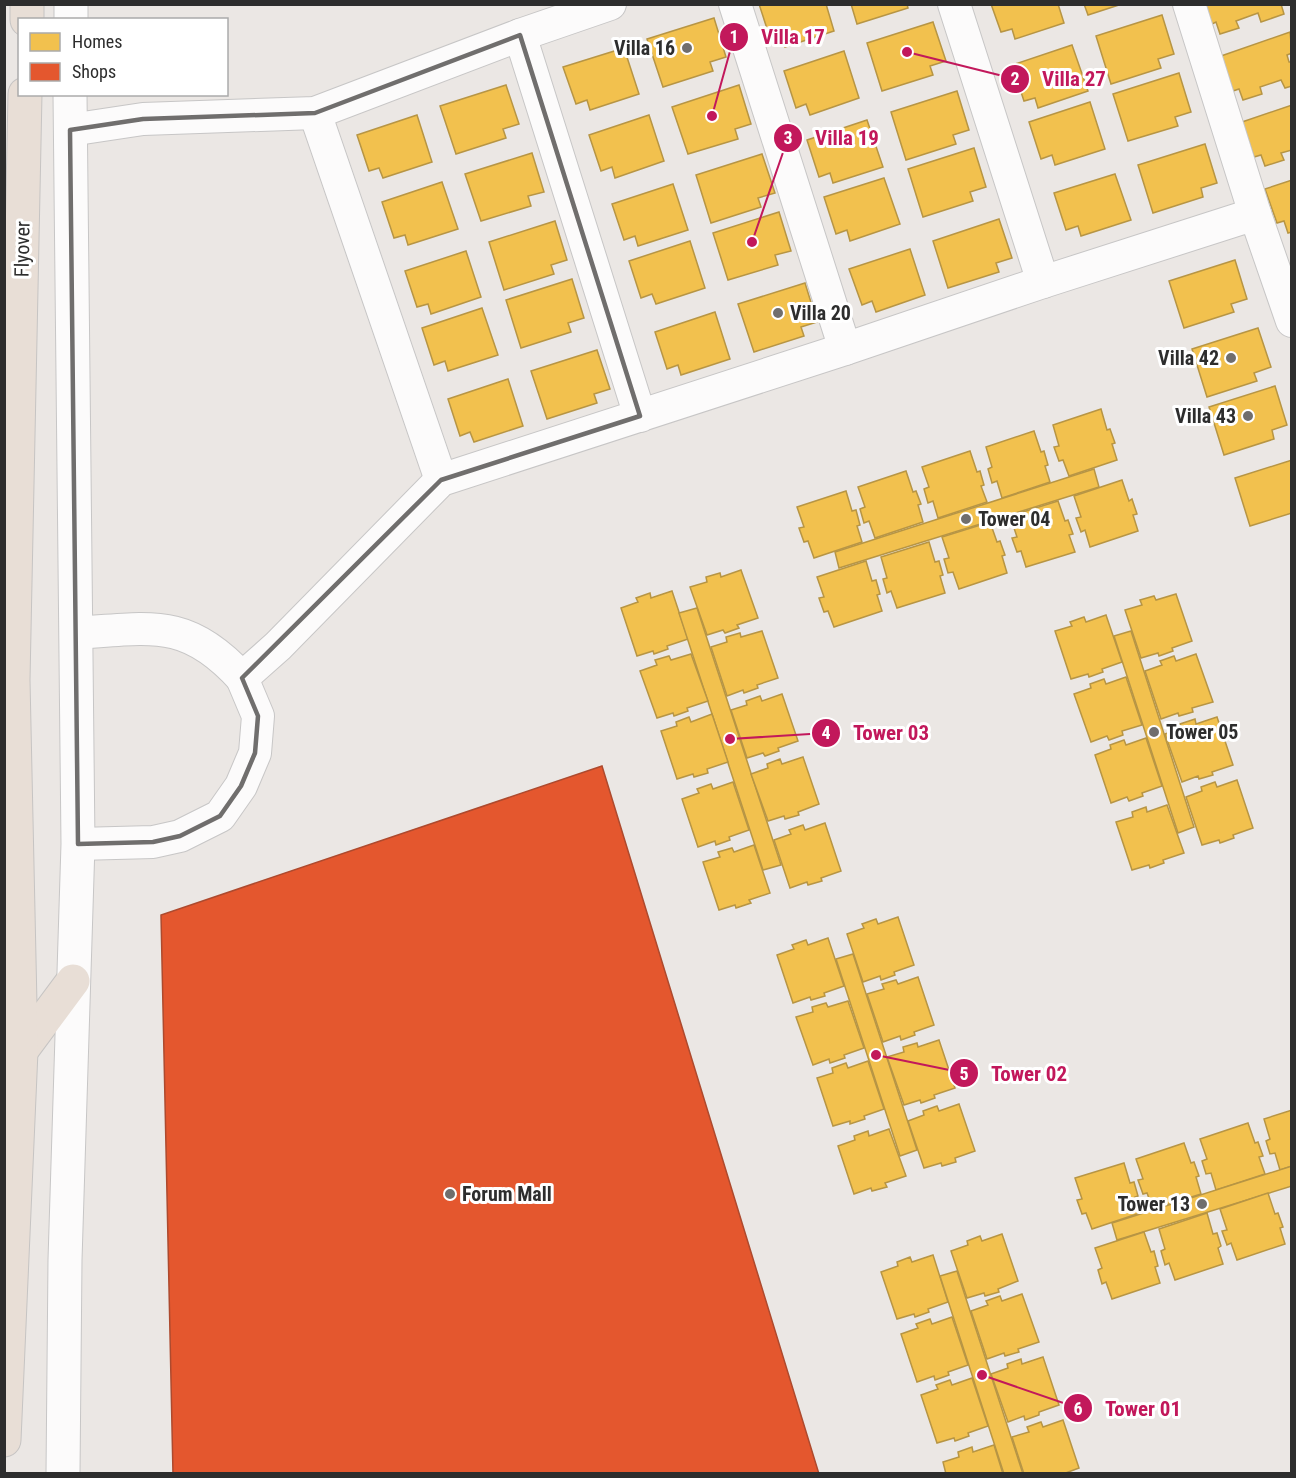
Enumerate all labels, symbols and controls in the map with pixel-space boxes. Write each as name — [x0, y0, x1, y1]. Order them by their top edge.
legend — [18, 18, 228, 96]
callout: Villa 17 — [719, 18, 837, 57]
text: Villa 17 — [761, 25, 825, 49]
text: 1 — [729, 26, 739, 47]
text: Homes — [72, 31, 122, 52]
place label: Villa 16 — [614, 36, 675, 60]
marker: Villa 16 — [680, 41, 694, 55]
callout: Villa 27 — [1000, 60, 1118, 99]
text: Shops — [72, 61, 116, 82]
text: Villa 27 — [1042, 67, 1106, 91]
text: 2 — [1010, 68, 1020, 89]
callout: Villa 19 — [773, 118, 891, 157]
text: Villa 19 — [815, 126, 879, 150]
text: 3 — [783, 127, 793, 148]
street label: Flyover — [10, 221, 34, 277]
place label: Villa 20 — [790, 301, 851, 325]
marker: Villa 20 — [771, 306, 785, 320]
place label: Villa 42 — [1158, 346, 1219, 370]
marker: Villa 42 — [1224, 351, 1238, 365]
place label: Villa 43 — [1175, 404, 1236, 428]
marker: Villa 43 — [1241, 409, 1255, 423]
place label: Tower 04 — [978, 507, 1050, 531]
marker: Tower 04 — [959, 512, 973, 526]
callout: Tower 03 — [811, 714, 941, 753]
place label: Tower 05 — [1166, 720, 1238, 744]
text: Tower 03 — [853, 721, 929, 745]
text: 4 — [821, 722, 831, 743]
marker: Tower 05 — [1147, 725, 1161, 739]
callout: Tower 02 — [949, 1054, 1079, 1093]
text: Tower 02 — [991, 1062, 1067, 1086]
text: 5 — [959, 1063, 969, 1084]
place label: Forum Mall — [462, 1182, 552, 1206]
marker: Forum Mall — [443, 1187, 457, 1201]
place label: Tower 13 — [1118, 1192, 1190, 1216]
marker: Tower 13 — [1195, 1197, 1209, 1211]
callout: Tower 01 — [1063, 1389, 1193, 1428]
text: Tower 01 — [1105, 1397, 1181, 1421]
text: 6 — [1073, 1398, 1083, 1419]

